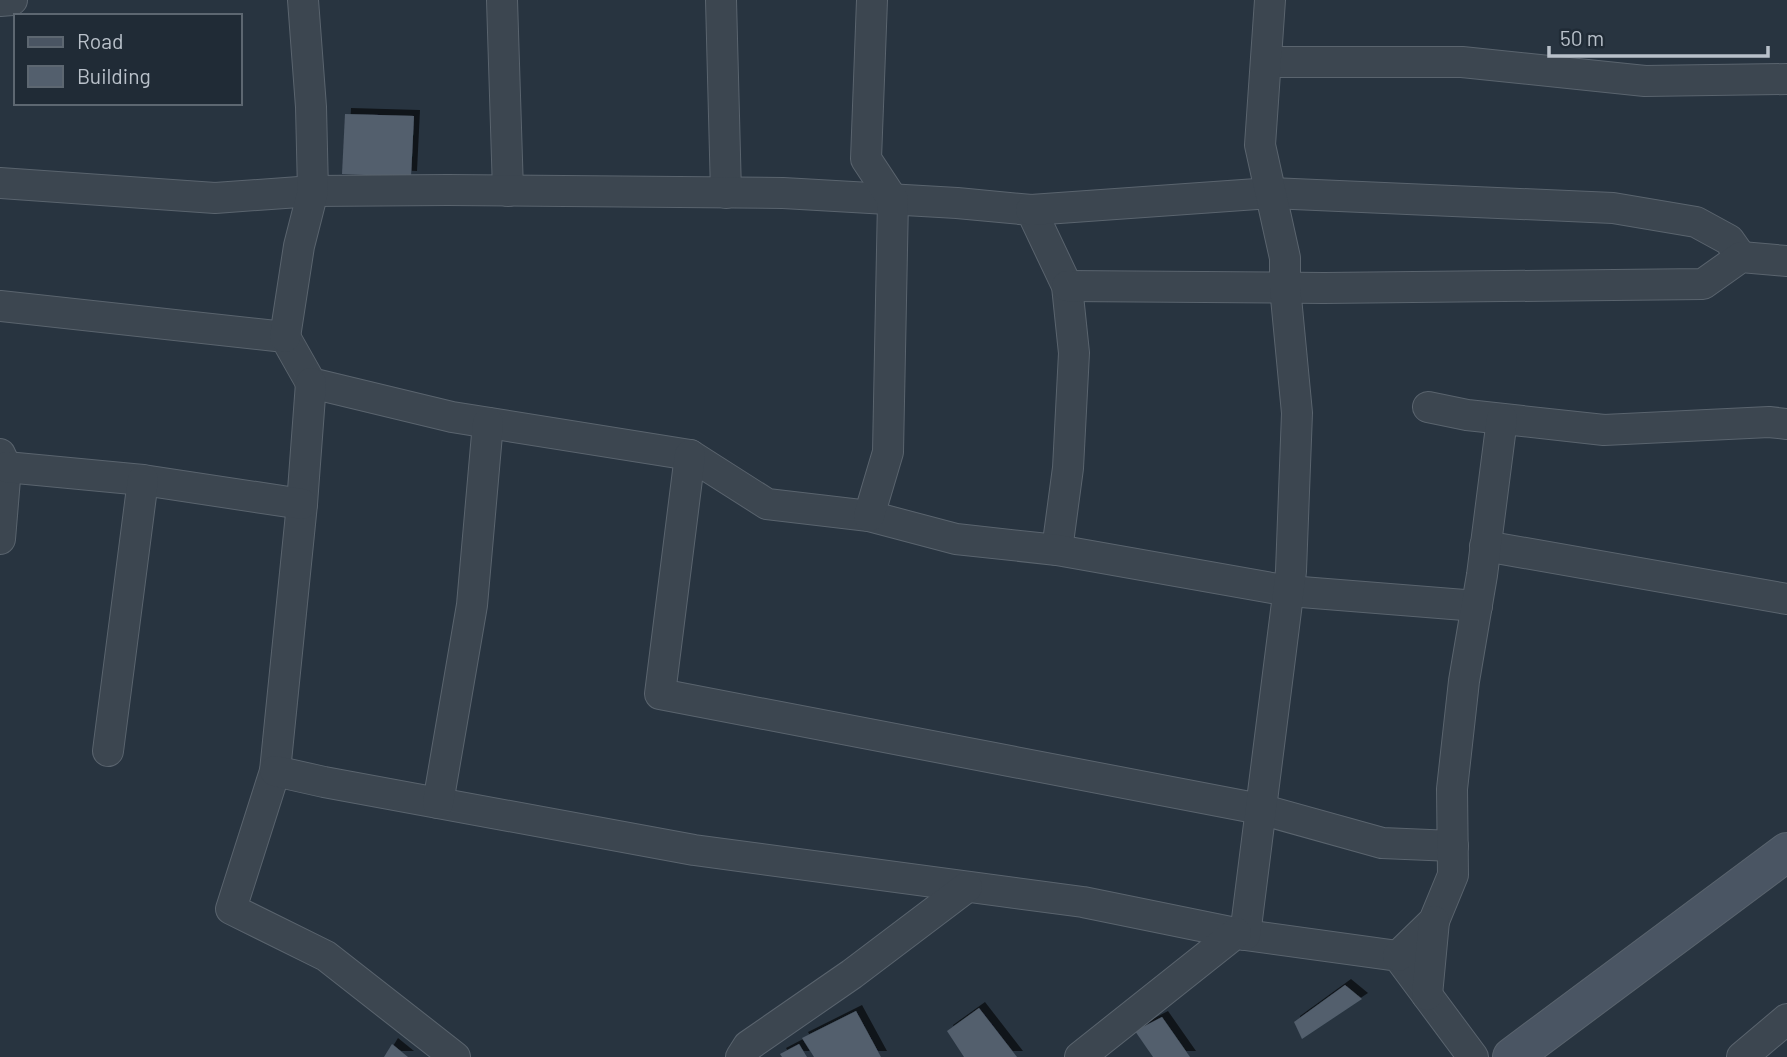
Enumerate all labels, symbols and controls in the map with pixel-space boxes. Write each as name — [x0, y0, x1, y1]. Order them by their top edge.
legend — [14, 14, 242, 105]
scale bar — [1549, 14, 1768, 58]
text: 50 m — [1560, 25, 1604, 50]
text: Road — [77, 28, 123, 53]
text: Building — [77, 63, 151, 88]

